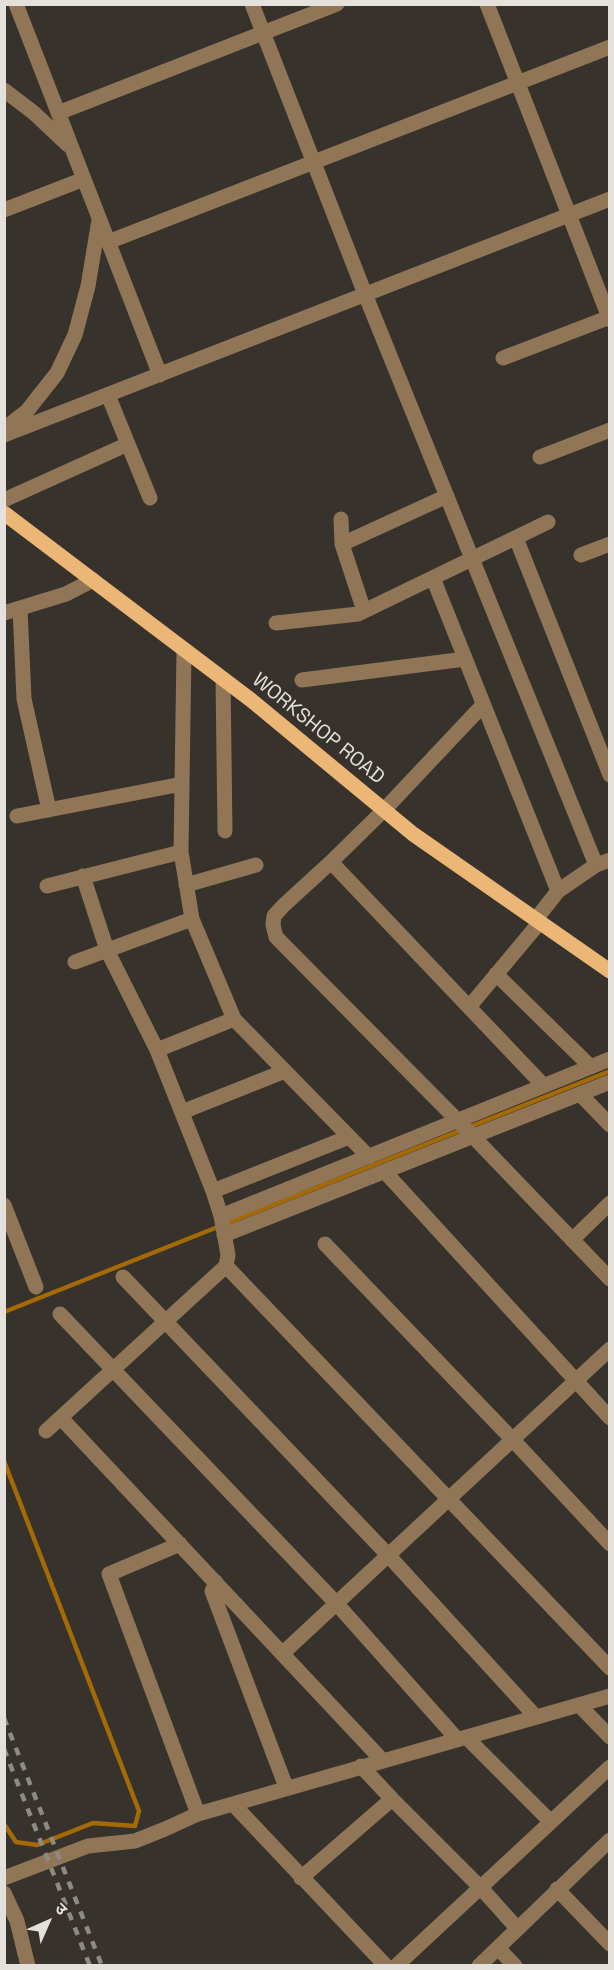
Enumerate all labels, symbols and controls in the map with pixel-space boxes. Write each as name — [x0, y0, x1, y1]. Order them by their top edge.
street label: WORKSHOP ROAD — [247, 668, 389, 790]
north arrow — [18, 1892, 78, 1952]
text: उ — [50, 1898, 72, 1920]

